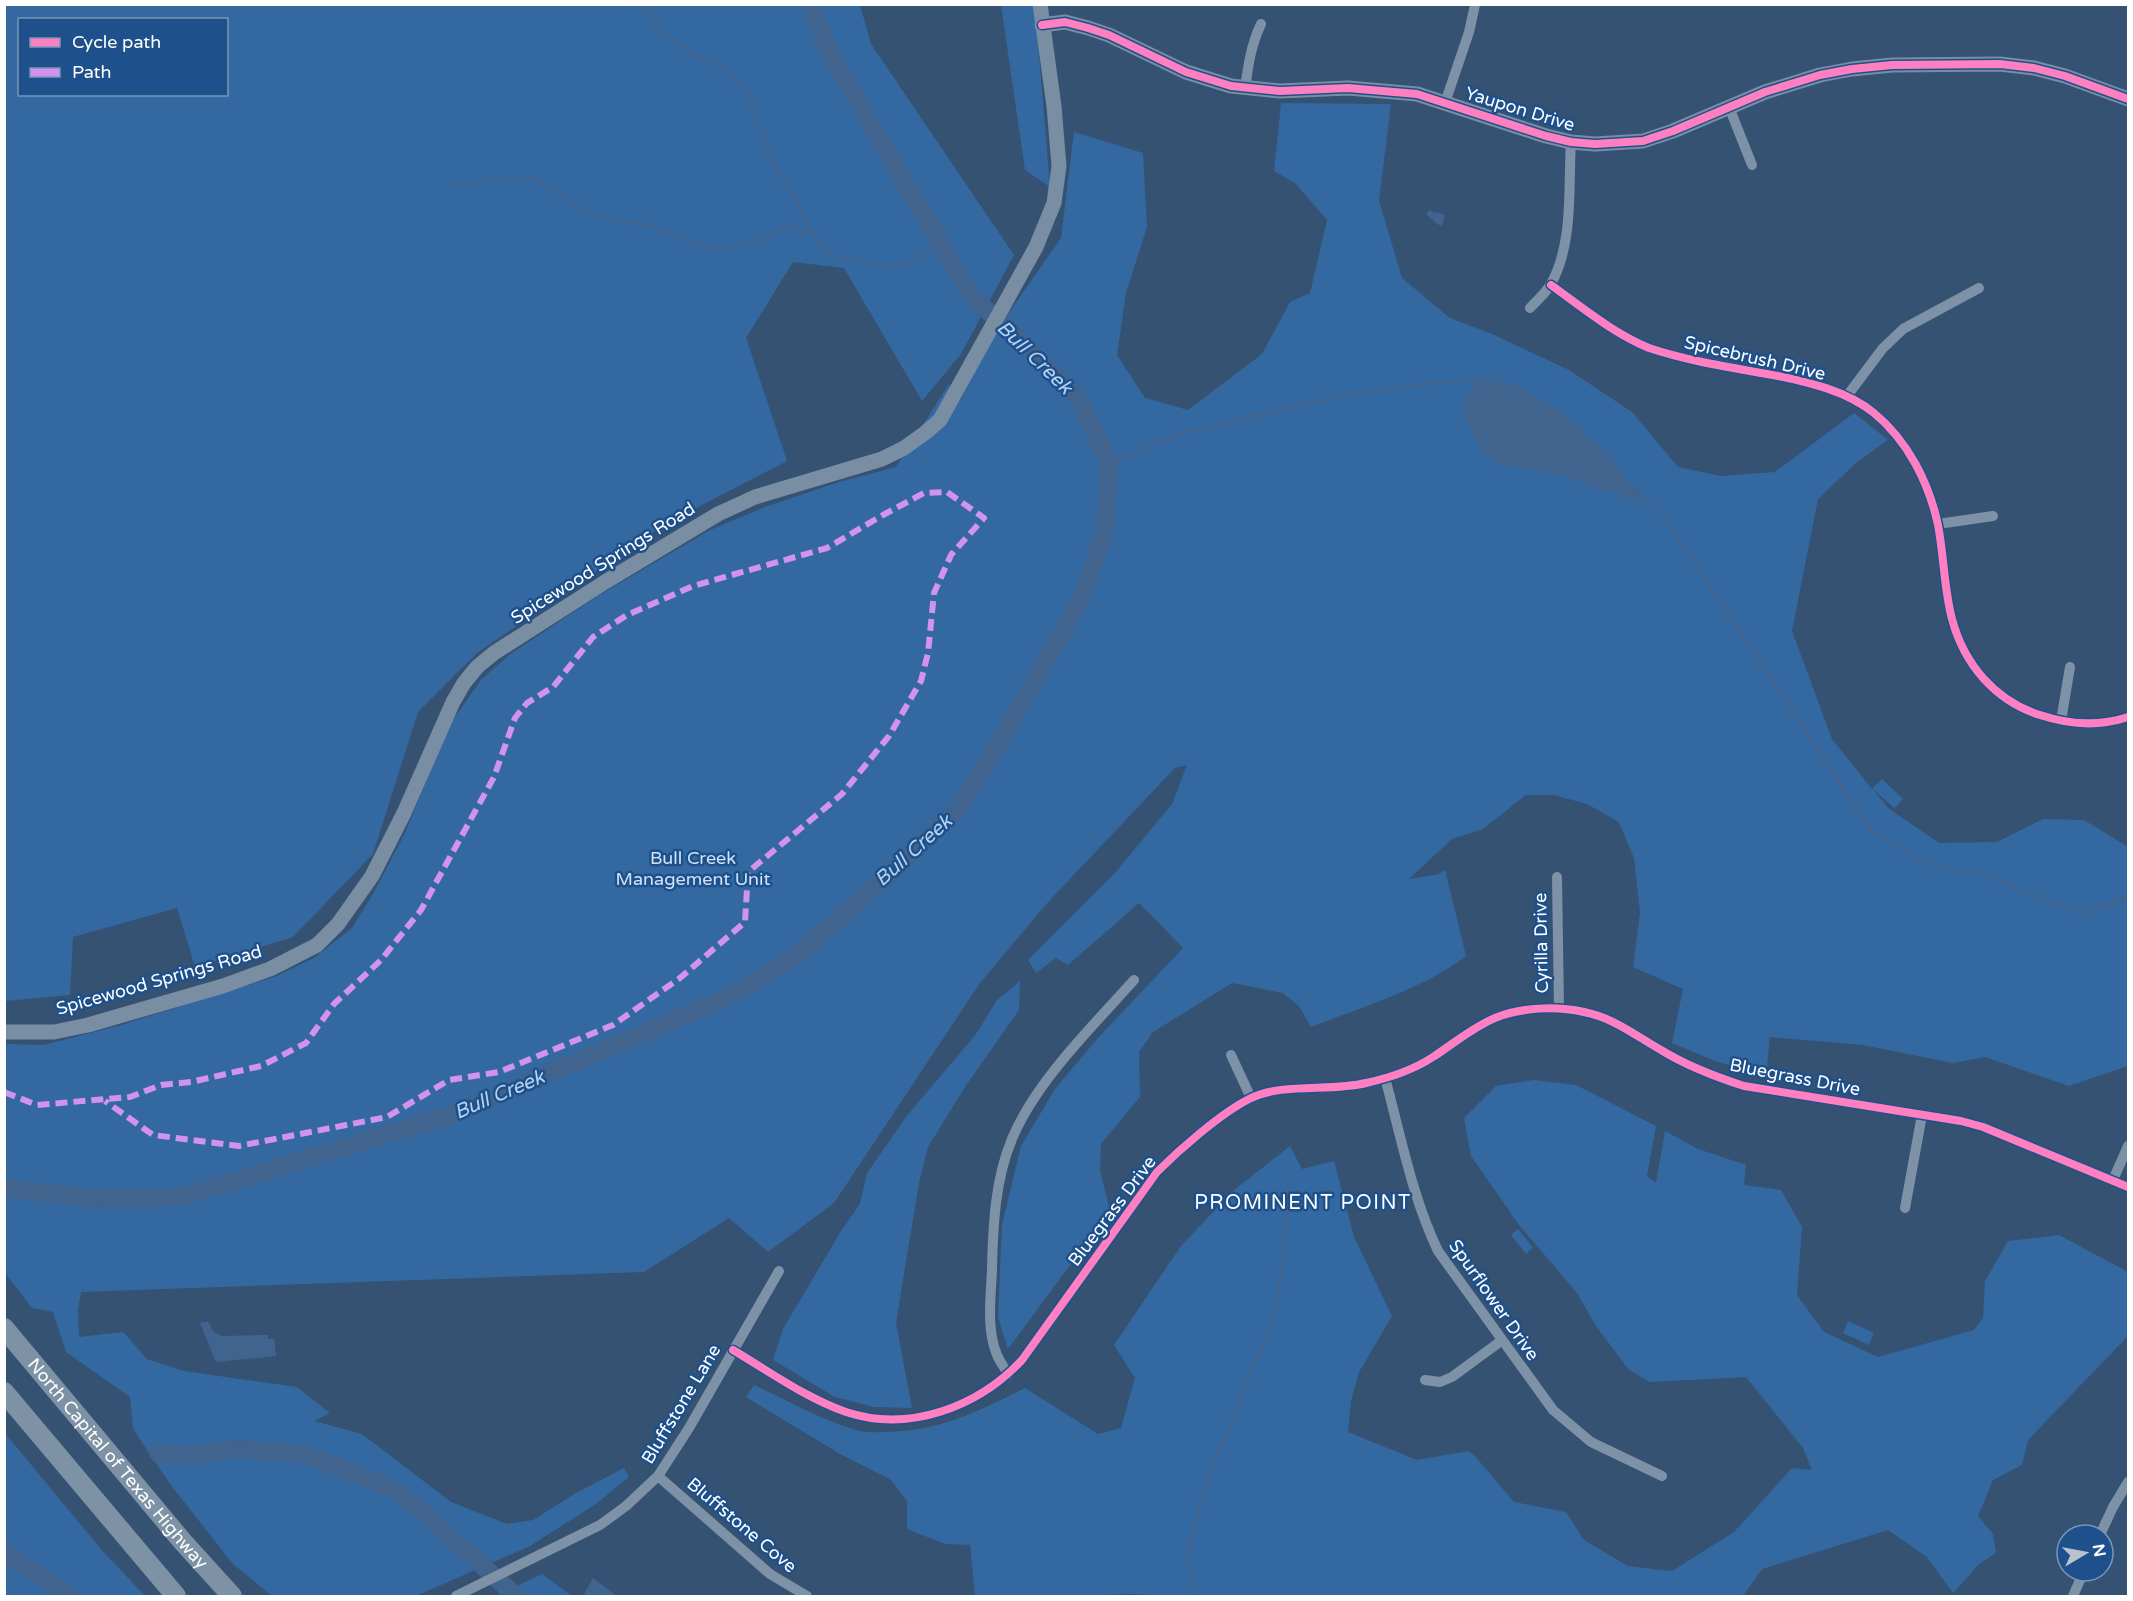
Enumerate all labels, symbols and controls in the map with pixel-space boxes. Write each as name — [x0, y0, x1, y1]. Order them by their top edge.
legend — [18, 18, 228, 96]
text: Cycle path — [72, 31, 161, 53]
text: Path — [72, 61, 111, 83]
street label: Yaupon Drive — [1463, 82, 1577, 136]
water label: Bull Creek — [992, 316, 1079, 401]
street label: Spicebrush Drive — [1682, 331, 1828, 385]
street label: Spicewood Springs Road — [507, 497, 699, 629]
water label: Bull Creek — [870, 808, 959, 892]
park label: Bull Creek Management Unit — [616, 847, 771, 890]
street label: Cyrilla Drive — [1529, 892, 1553, 994]
street label: Spicewood Springs Road — [54, 940, 264, 1020]
street label: Bluegrass Drive — [1728, 1054, 1862, 1100]
water label: Bull Creek — [451, 1064, 550, 1125]
street label: Bluegrass Drive — [1063, 1151, 1161, 1271]
district label: PROMINENT POINT — [1194, 1191, 1412, 1215]
street label: Spurflower Drive — [1444, 1235, 1544, 1365]
street label: Bluffstone Lane — [637, 1340, 725, 1468]
street label: North Capital of Texas Highway — [23, 1354, 213, 1574]
street label: Bluffstone Cove — [683, 1473, 801, 1577]
north arrow — [2055, 1523, 2115, 1583]
text: N — [2088, 1543, 2110, 1559]

